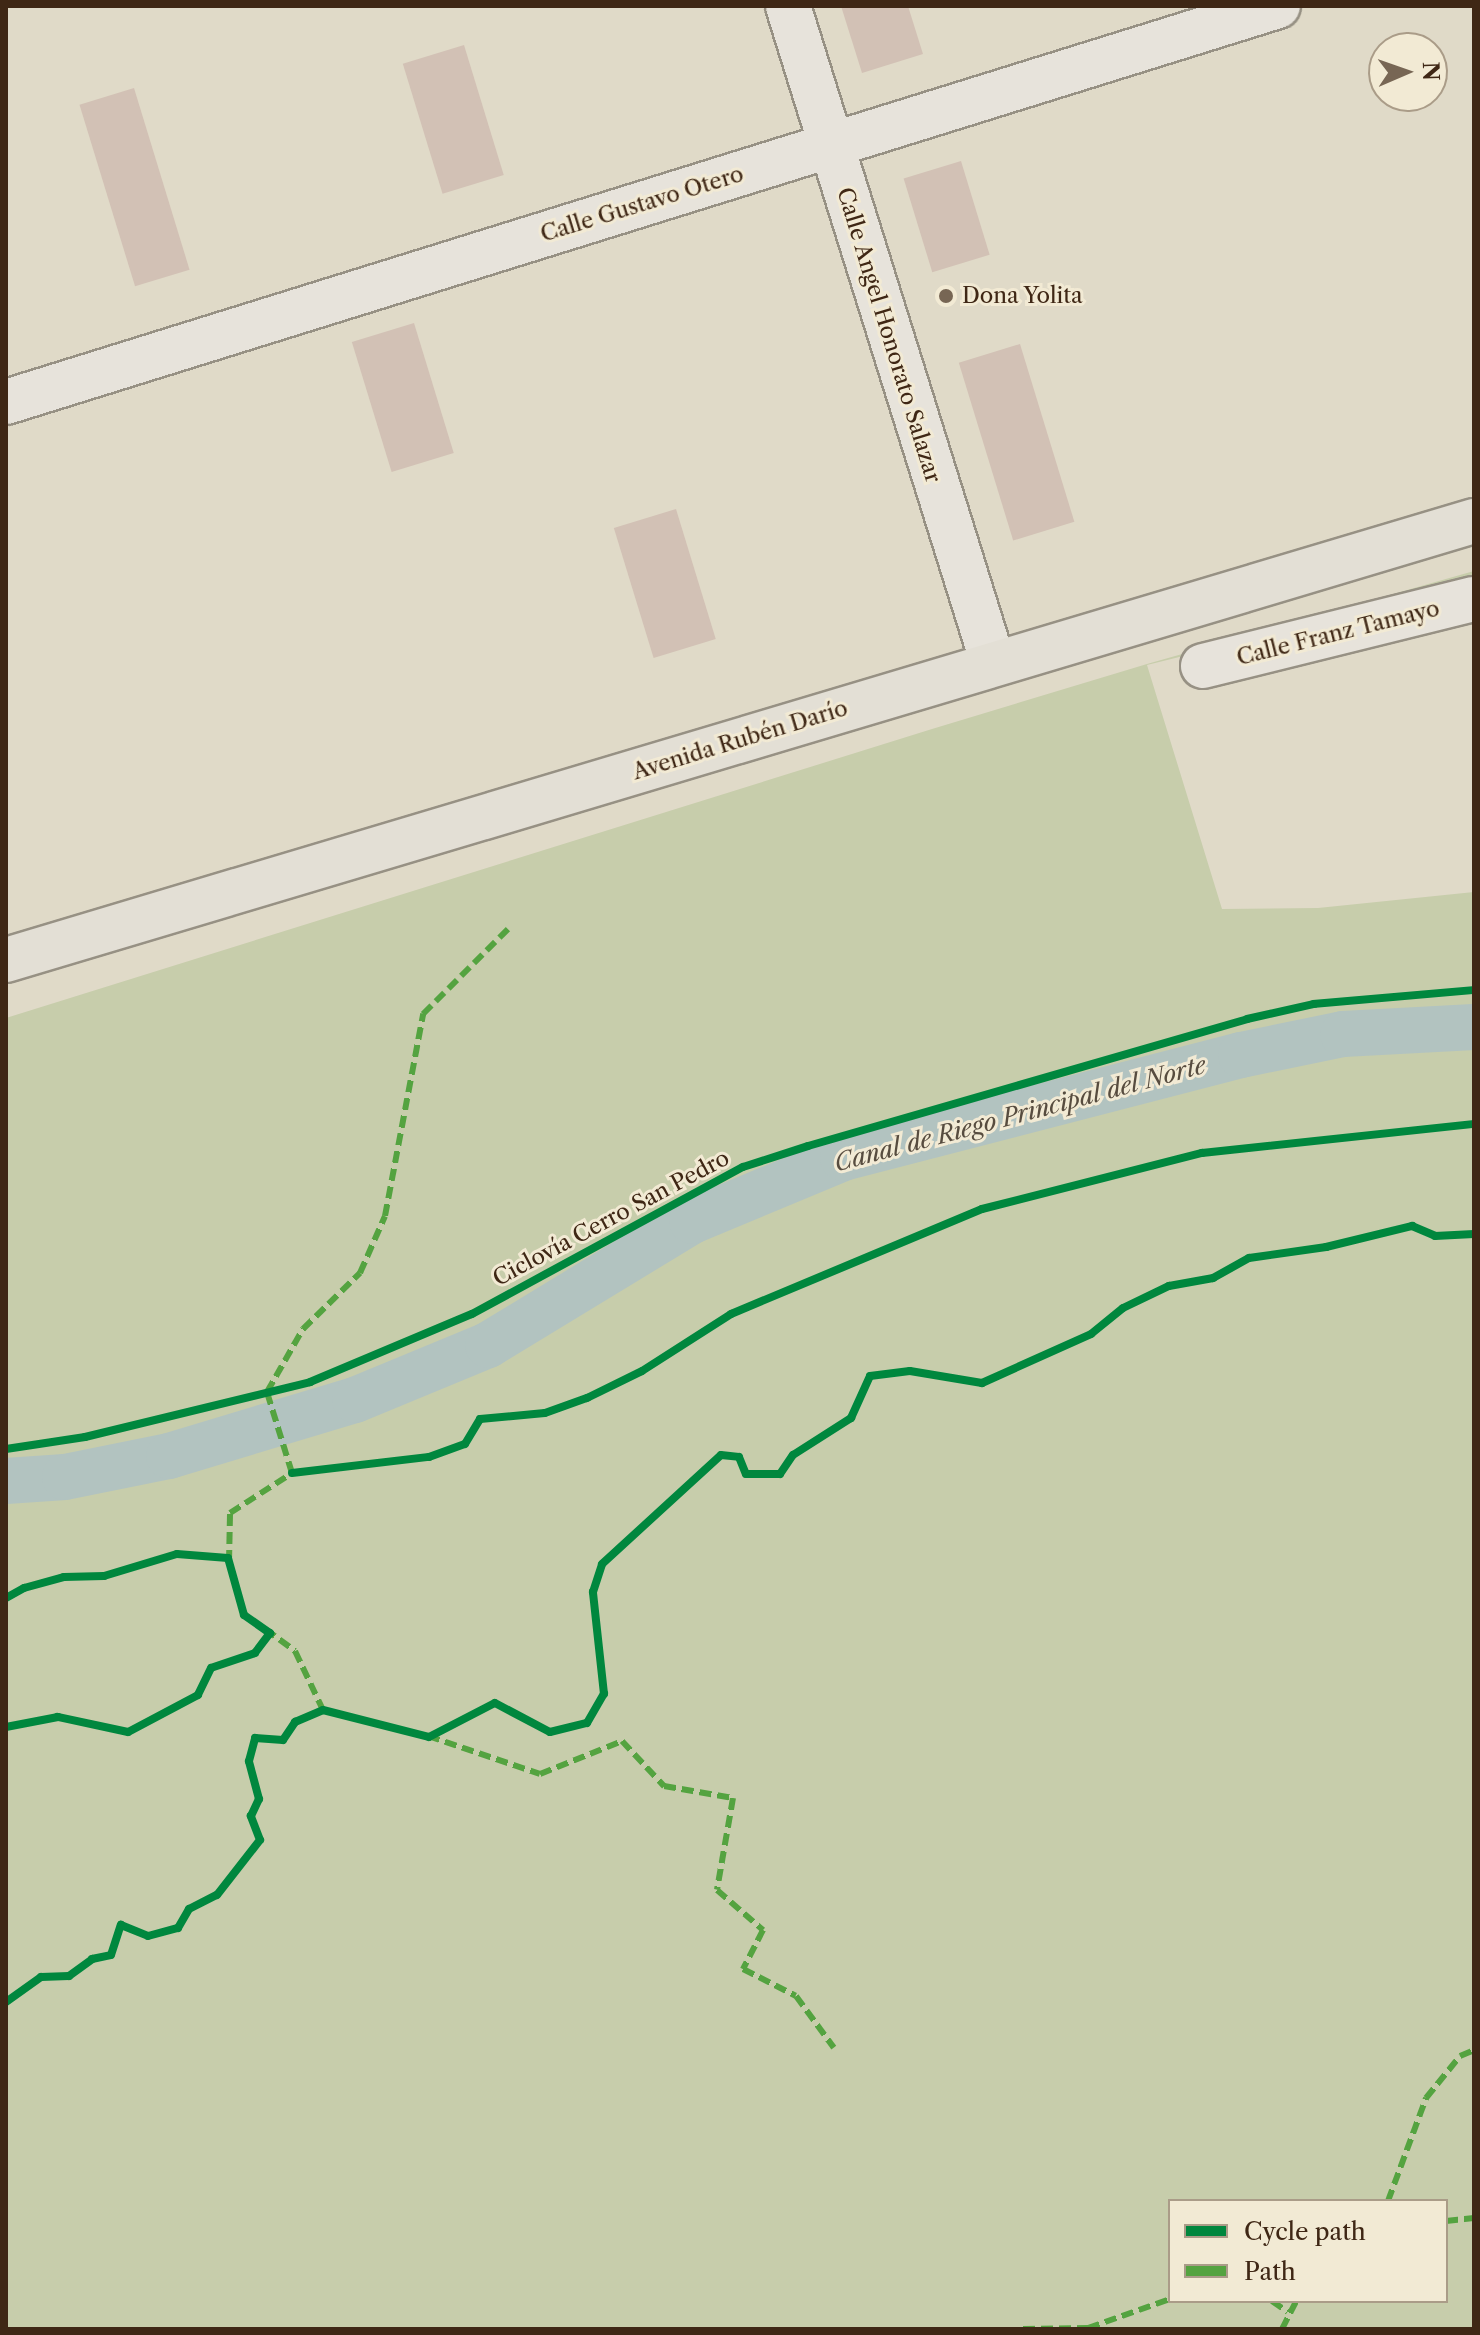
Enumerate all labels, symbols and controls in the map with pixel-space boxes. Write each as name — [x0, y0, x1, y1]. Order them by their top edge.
north arrow — [1368, 32, 1448, 112]
text: N — [1417, 61, 1444, 81]
street label: Calle Gustavo Otero — [537, 161, 747, 247]
street label: Calle Angel Honorato Salazar — [831, 184, 947, 486]
place label: Dona Yolita — [962, 283, 1084, 309]
marker: Dona Yolita — [937, 287, 955, 305]
street label: Calle Franz Tamayo — [1234, 595, 1442, 671]
street label: Avenida Rubén Darío — [629, 695, 851, 785]
water label: Canal de Riego Principal del Norte — [831, 1050, 1209, 1178]
street label: Ciclovía Cerro San Pedro — [488, 1144, 734, 1292]
legend — [1168, 2199, 1448, 2303]
text: Cycle path — [1244, 2217, 1366, 2246]
text: Path — [1244, 2257, 1296, 2286]

